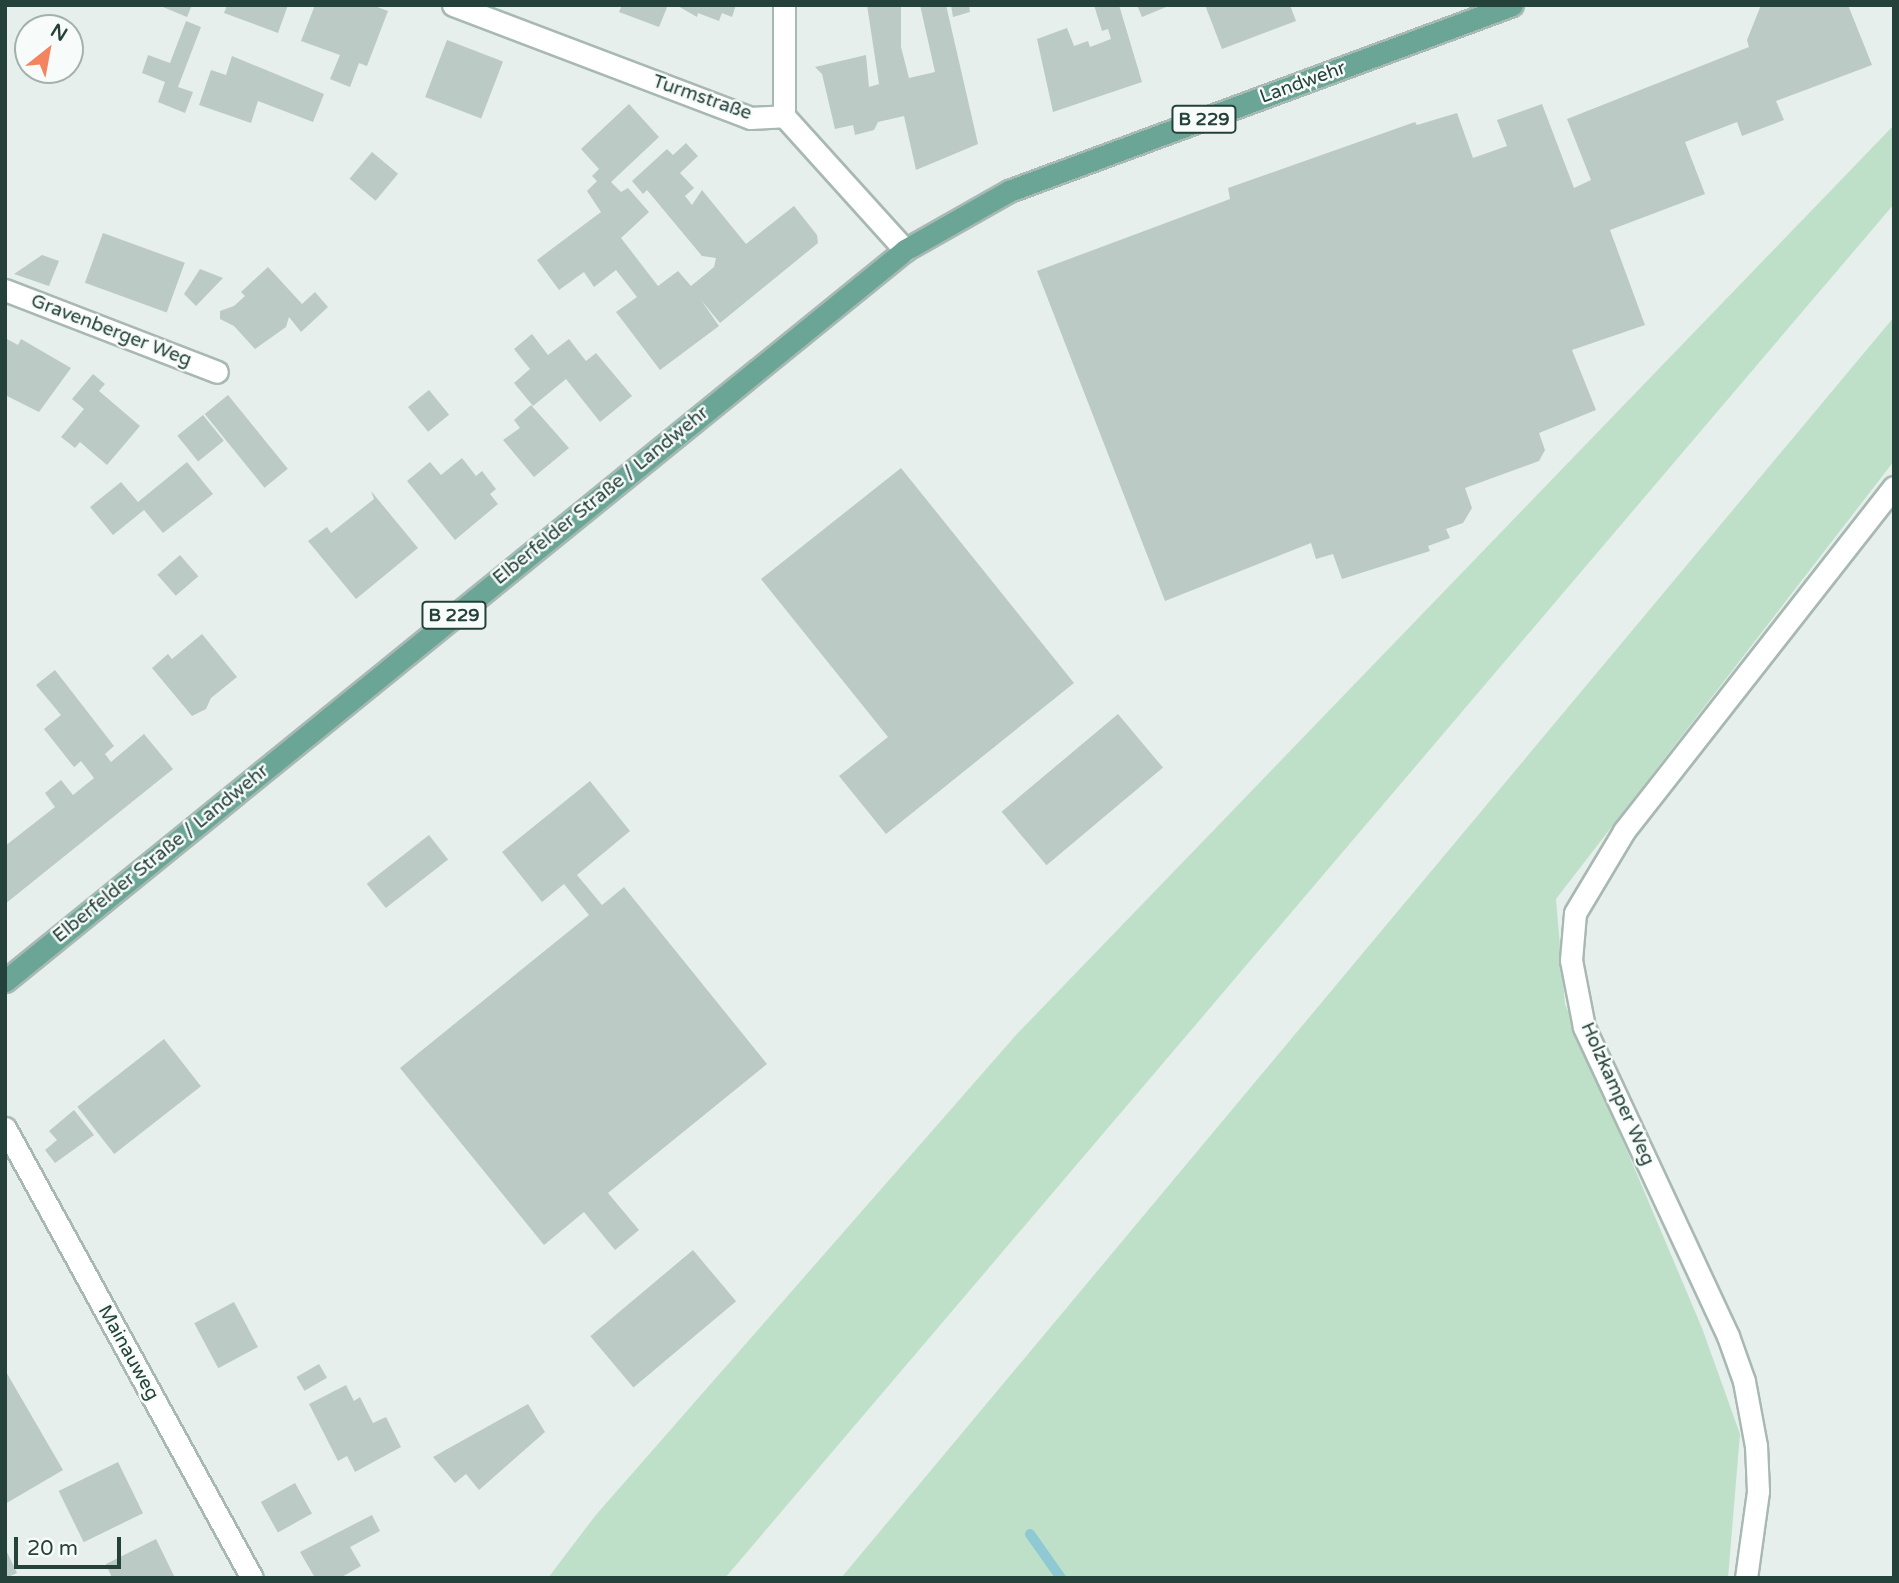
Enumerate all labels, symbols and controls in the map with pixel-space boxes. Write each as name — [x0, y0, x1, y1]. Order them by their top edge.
north arrow — [14, 14, 84, 84]
text: N — [47, 19, 71, 46]
street label: Landwehr — [1257, 57, 1349, 109]
street label: Turmstraße — [649, 70, 755, 126]
road number: B 229 — [1171, 104, 1237, 134]
street label: Gravenberger Weg — [27, 290, 195, 372]
street label: Elberfelder Straße / Landwehr — [489, 402, 713, 590]
road number: B 229 — [421, 600, 487, 630]
street label: Elberfelder Straße / Landwehr — [49, 760, 273, 948]
street label: Holzkamper Weg — [1575, 1019, 1659, 1169]
street label: Mainauweg — [93, 1301, 163, 1405]
scale bar — [18, 1524, 124, 1568]
text: 20 m — [27, 1536, 78, 1561]

